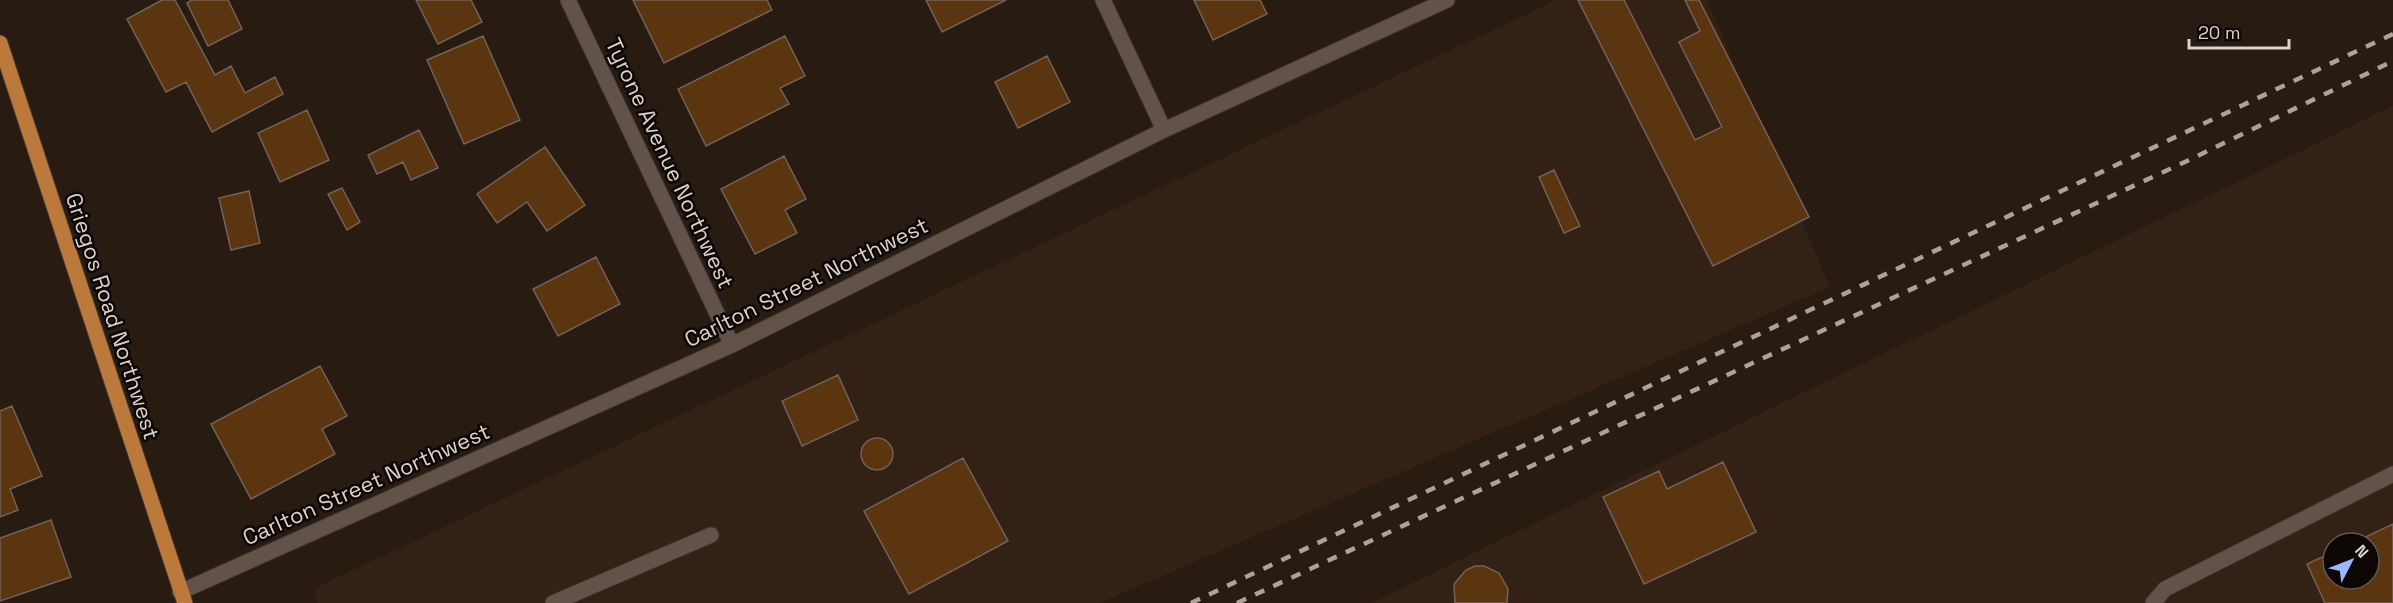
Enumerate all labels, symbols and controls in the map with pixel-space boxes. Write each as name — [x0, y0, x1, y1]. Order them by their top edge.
scale bar — [2189, 12, 2290, 50]
text: 20 m — [2198, 21, 2241, 44]
street label: Tyrone Avenue Northwest — [600, 33, 740, 293]
street label: Griegos Road Northwest — [60, 189, 166, 443]
street label: Carlton Street Northwest — [680, 211, 932, 353]
street label: Carlton Street Northwest — [238, 417, 494, 551]
north arrow — [2321, 531, 2381, 591]
text: N — [2350, 540, 2373, 562]

